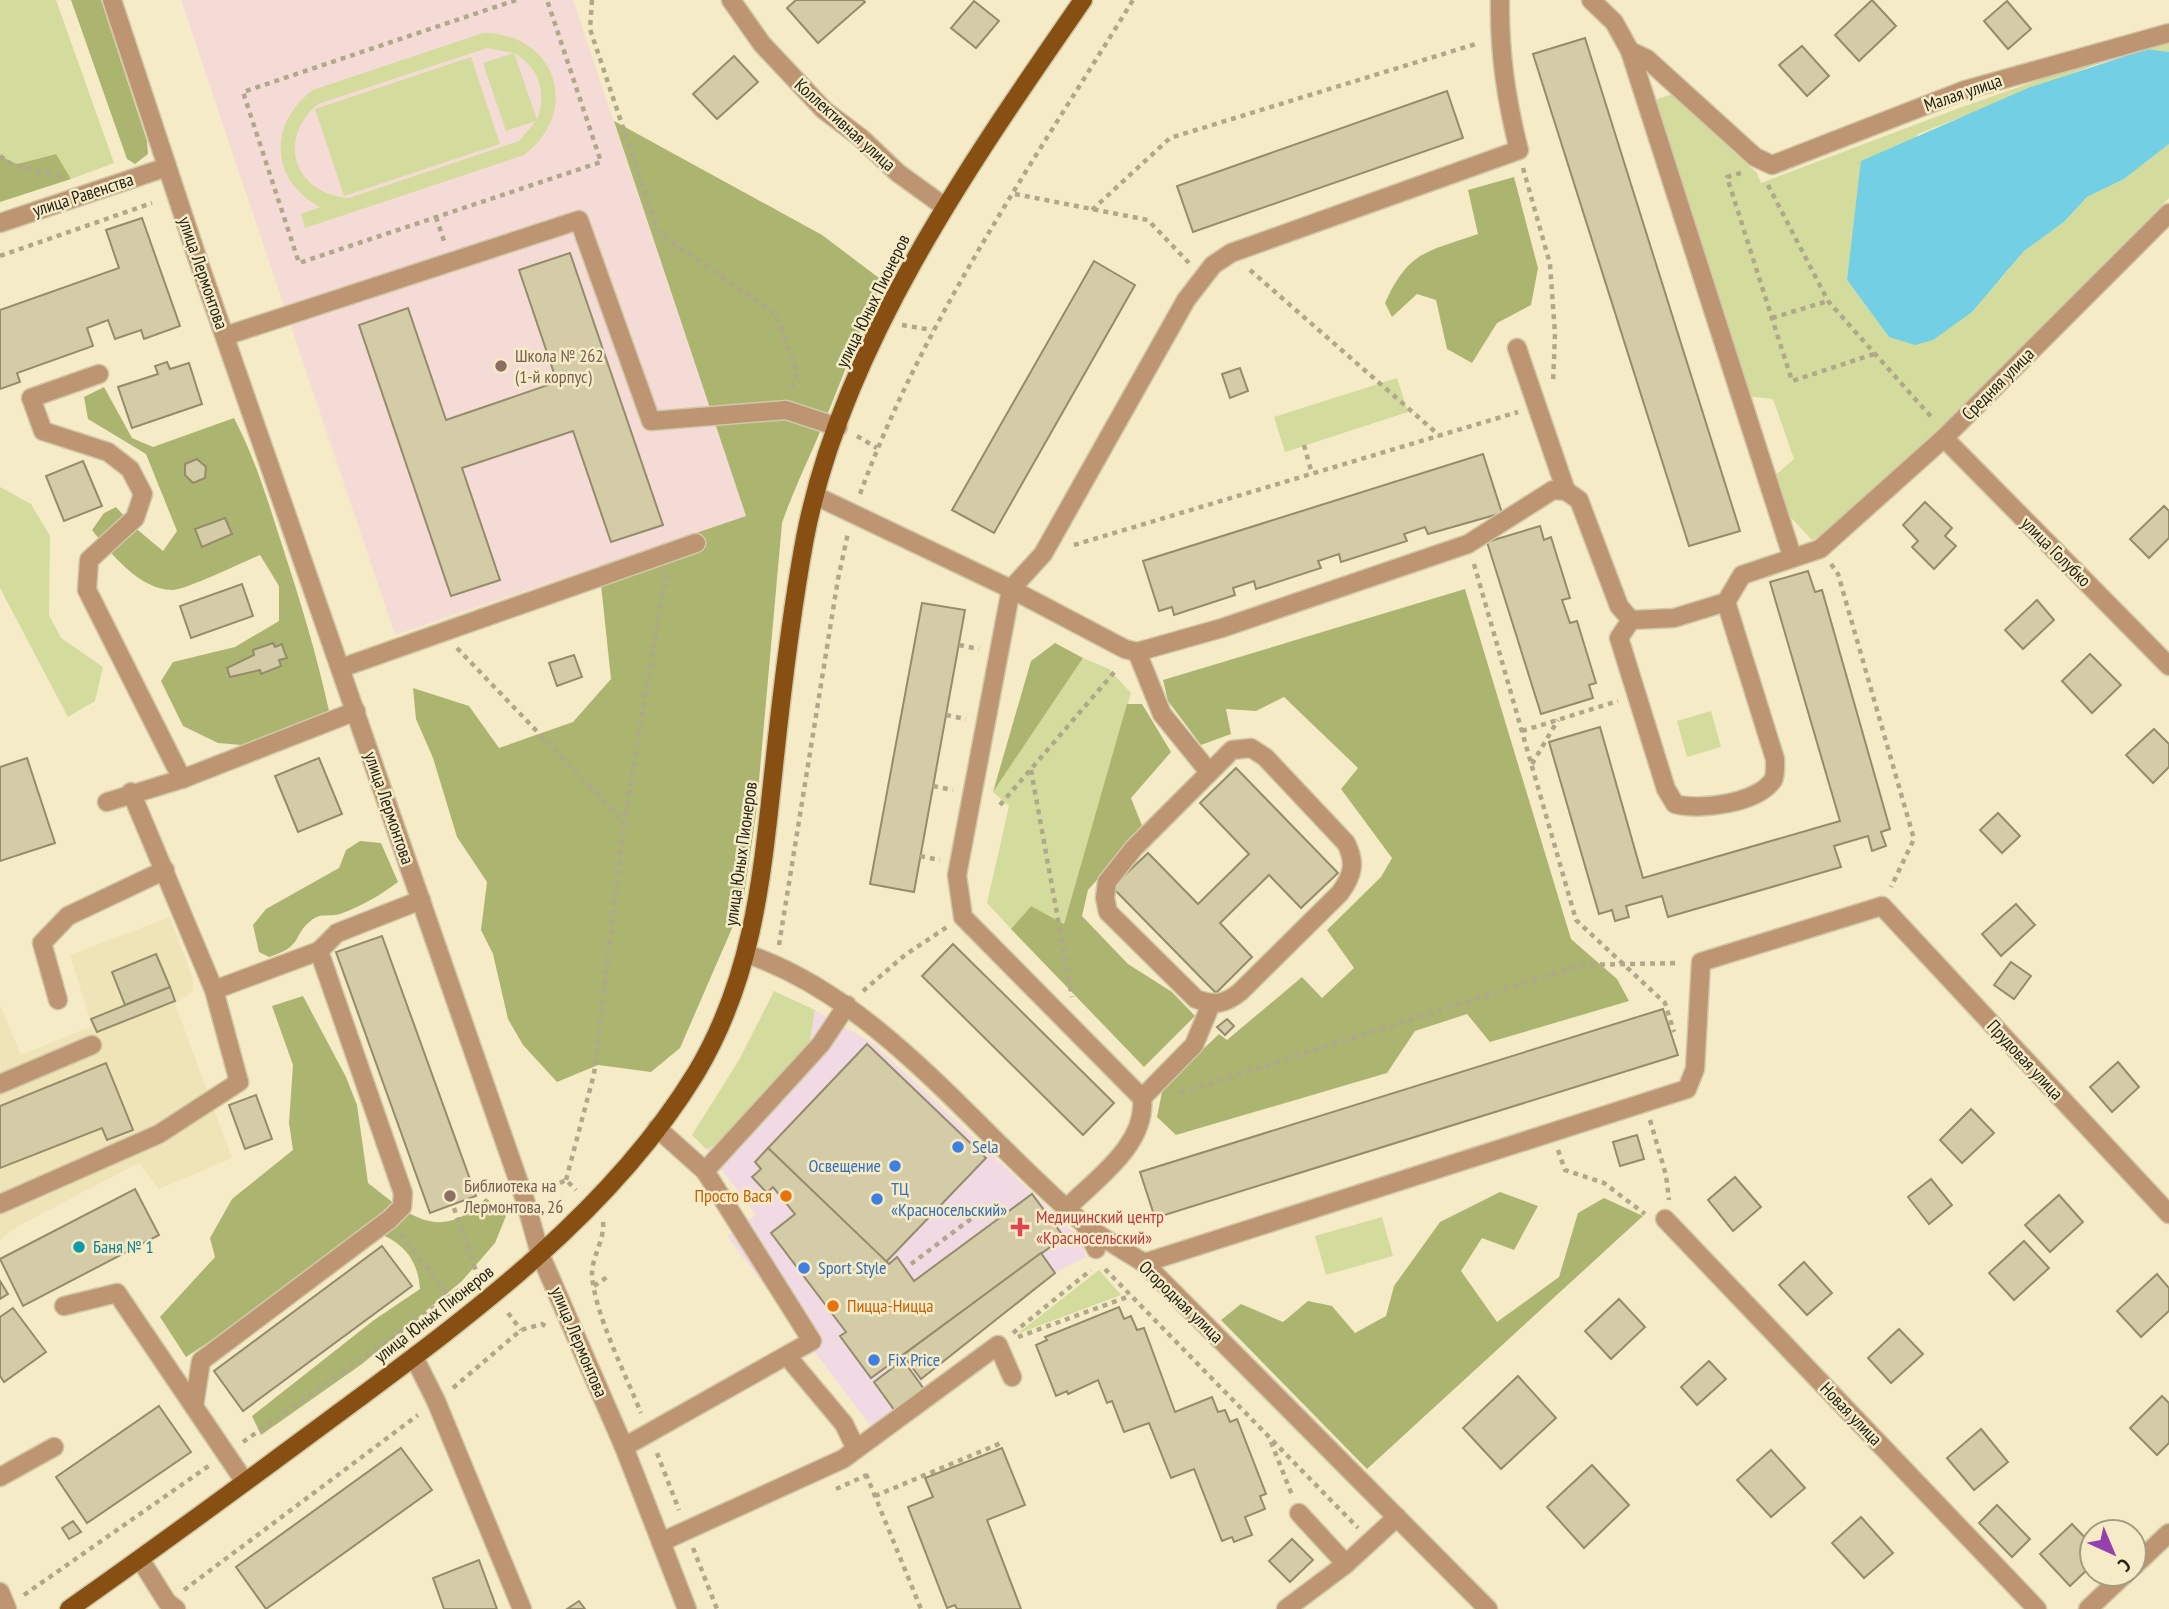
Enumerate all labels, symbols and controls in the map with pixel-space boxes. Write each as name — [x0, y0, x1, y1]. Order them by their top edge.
street label: Малая улица — [1921, 68, 2005, 117]
street label: Коллективная улица — [790, 73, 901, 176]
street label: улица Равенства — [30, 167, 136, 222]
street label: улица Лермонтова — [173, 213, 234, 332]
street label: улица Юных Пионеров — [830, 230, 915, 371]
street label: Средняя улица — [1956, 342, 2039, 425]
place label: Школа № 262 (1-й корпус) — [515, 344, 604, 388]
marker: Школа № 262 (1-й корпус) — [493, 358, 509, 374]
street label: улица Голубко — [2016, 512, 2096, 592]
street label: улица Лермонтова — [359, 748, 420, 867]
street label: улица Юных Пионеров — [719, 780, 762, 927]
street label: Прудовая улица — [1982, 1015, 2068, 1105]
place label: Sela — [972, 1135, 999, 1158]
marker: Sela — [950, 1139, 966, 1155]
place label: Освещение — [808, 1154, 881, 1177]
marker: Освещение — [887, 1158, 903, 1174]
place label: Библиотека на Лермонтова, 26 — [463, 1174, 563, 1218]
place label: ТЦ «Красносельский» — [891, 1177, 1007, 1221]
place label: Просто Вася — [695, 1184, 772, 1207]
marker: Библиотека на Лермонтова, 26 — [442, 1188, 458, 1204]
marker: Просто Вася — [778, 1188, 794, 1204]
marker: ТЦ «Красносельский» — [869, 1191, 885, 1207]
place label: Медицинский центр «Красносельский» — [1036, 1205, 1164, 1249]
marker: Медицинский центр «Красносельский» — [1010, 1217, 1030, 1237]
place label: Баня № 1 — [93, 1235, 154, 1258]
marker: Баня № 1 — [71, 1239, 87, 1255]
place label: Sport Style — [818, 1256, 886, 1279]
street label: Огородная улица — [1134, 1256, 1229, 1348]
street label: улица Юных Пионеров — [369, 1260, 498, 1367]
marker: Sport Style — [796, 1260, 812, 1276]
street label: улица Лермонтова — [546, 1283, 613, 1401]
place label: Пицца-Ницца — [847, 1294, 933, 1317]
marker: Пицца-Ницца — [825, 1298, 841, 1314]
place label: Fix Price — [888, 1348, 940, 1371]
marker: Fix Price — [866, 1352, 882, 1368]
street label: Новая улица — [1815, 1377, 1887, 1450]
north arrow — [2078, 1518, 2148, 1588]
text: С — [2113, 1554, 2136, 1577]

